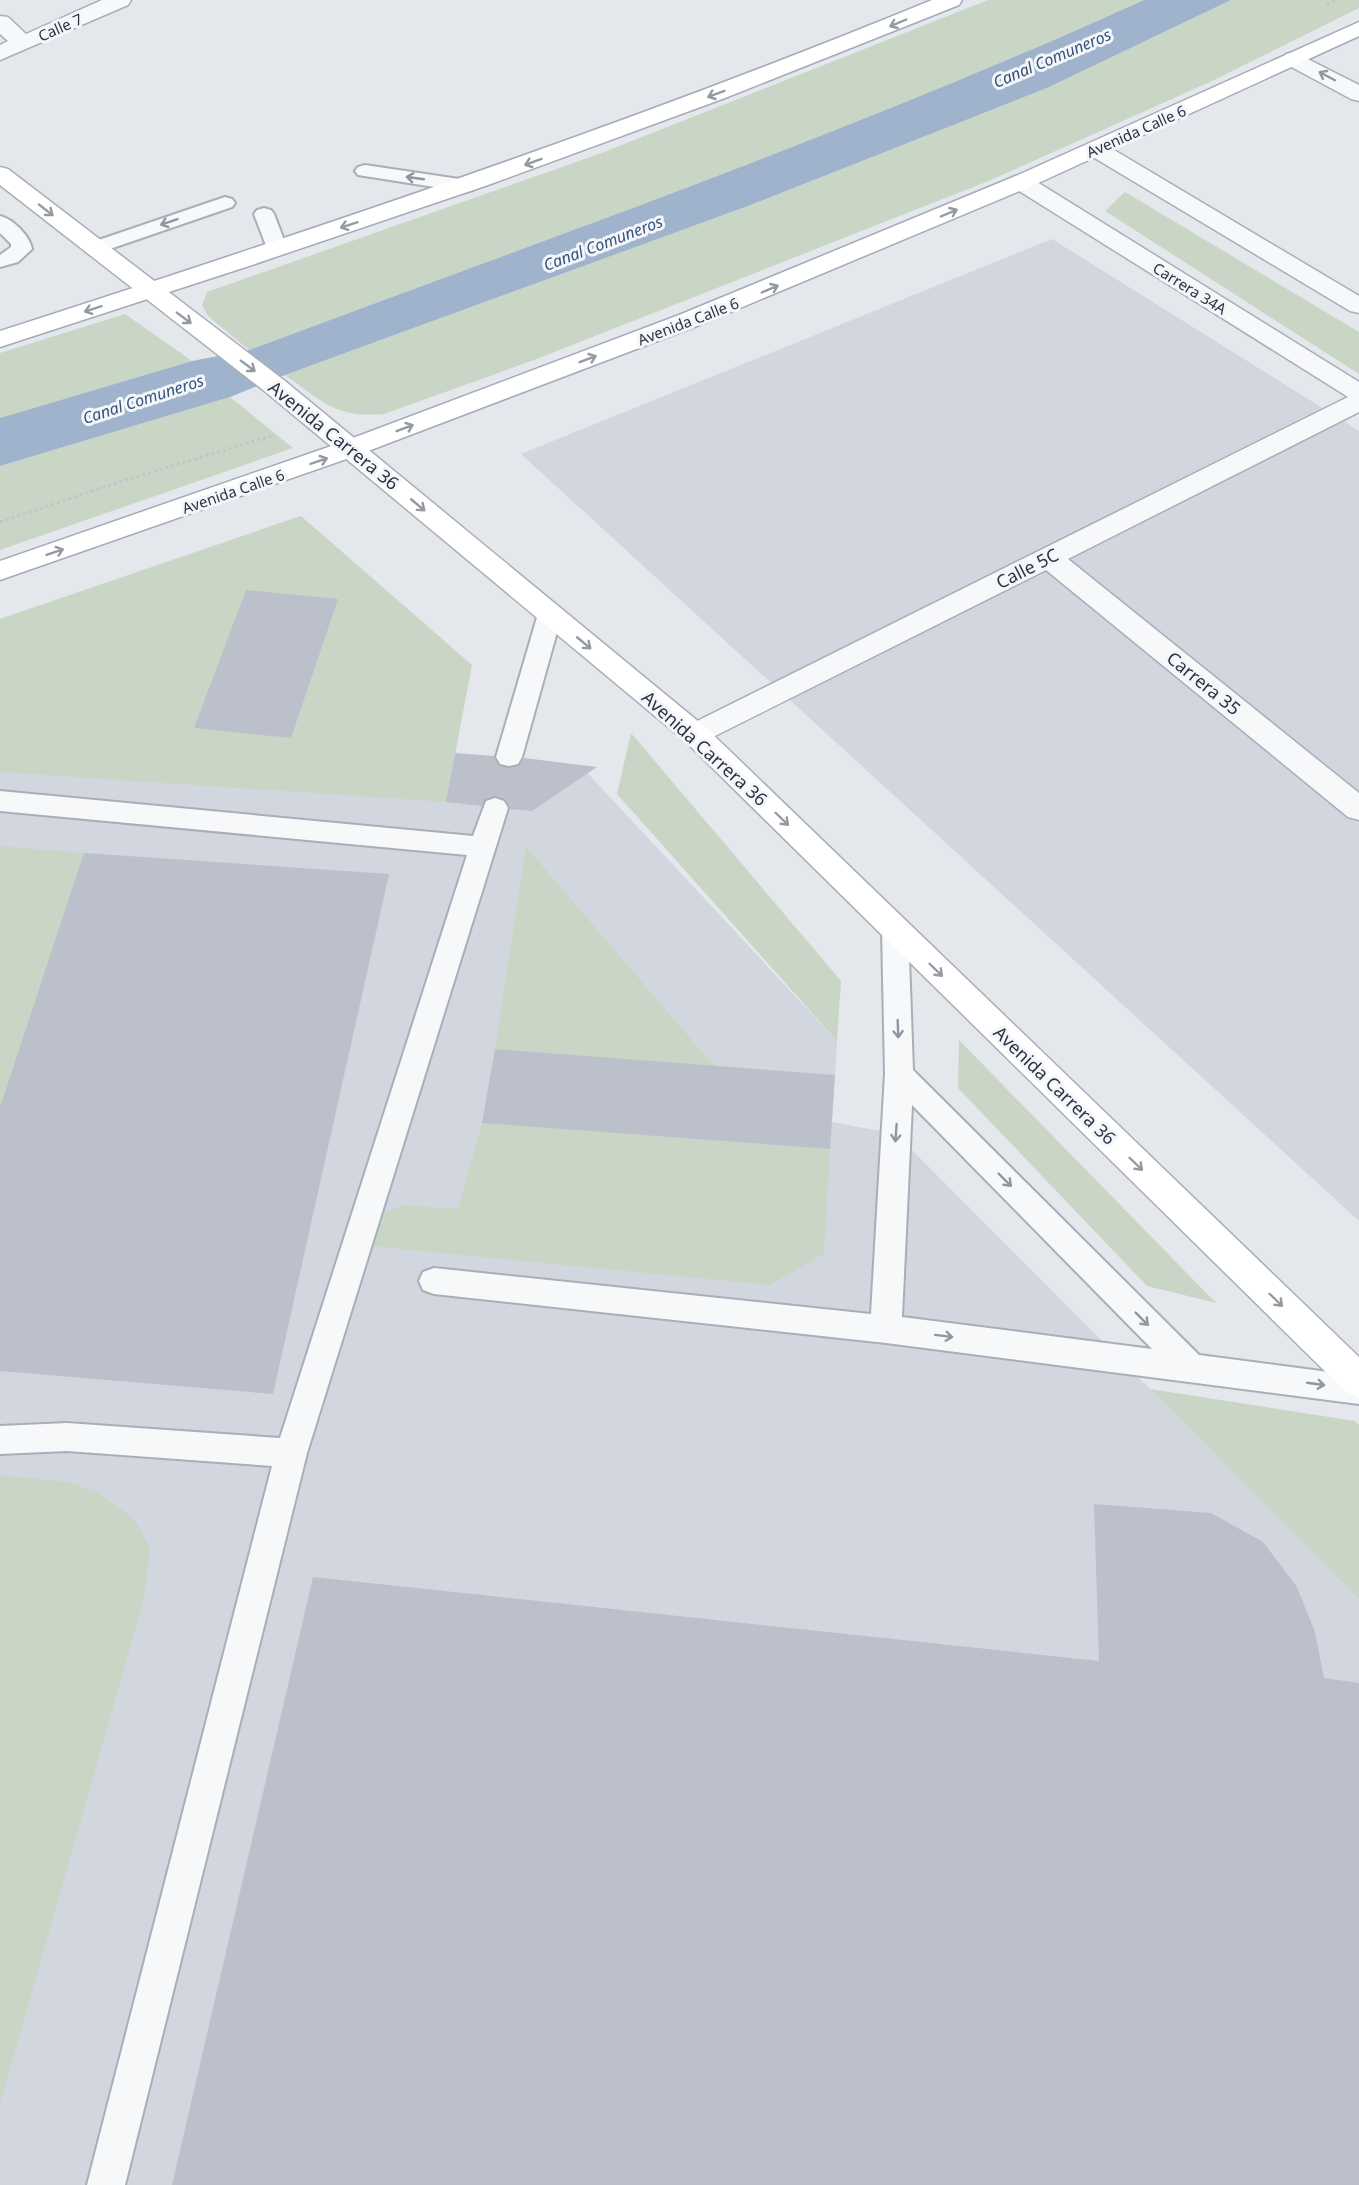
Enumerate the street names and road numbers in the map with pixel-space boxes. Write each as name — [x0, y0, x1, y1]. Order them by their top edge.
street label: Calle 7 — [35, 8, 85, 46]
street label: Avenida Calle 6 — [1083, 100, 1189, 162]
street label: Carrera 34A — [1149, 257, 1231, 319]
street label: Avenida Calle 6 — [635, 293, 741, 349]
street label: Avenida Carrera 36 — [264, 375, 404, 495]
street label: Avenida Calle 6 — [179, 464, 287, 518]
street label: Calle 5C — [992, 542, 1062, 594]
street label: Carrera 35 — [1162, 646, 1246, 720]
street label: Avenida Carrera 36 — [637, 685, 773, 811]
street label: Avenida Carrera 36 — [989, 1020, 1121, 1150]

